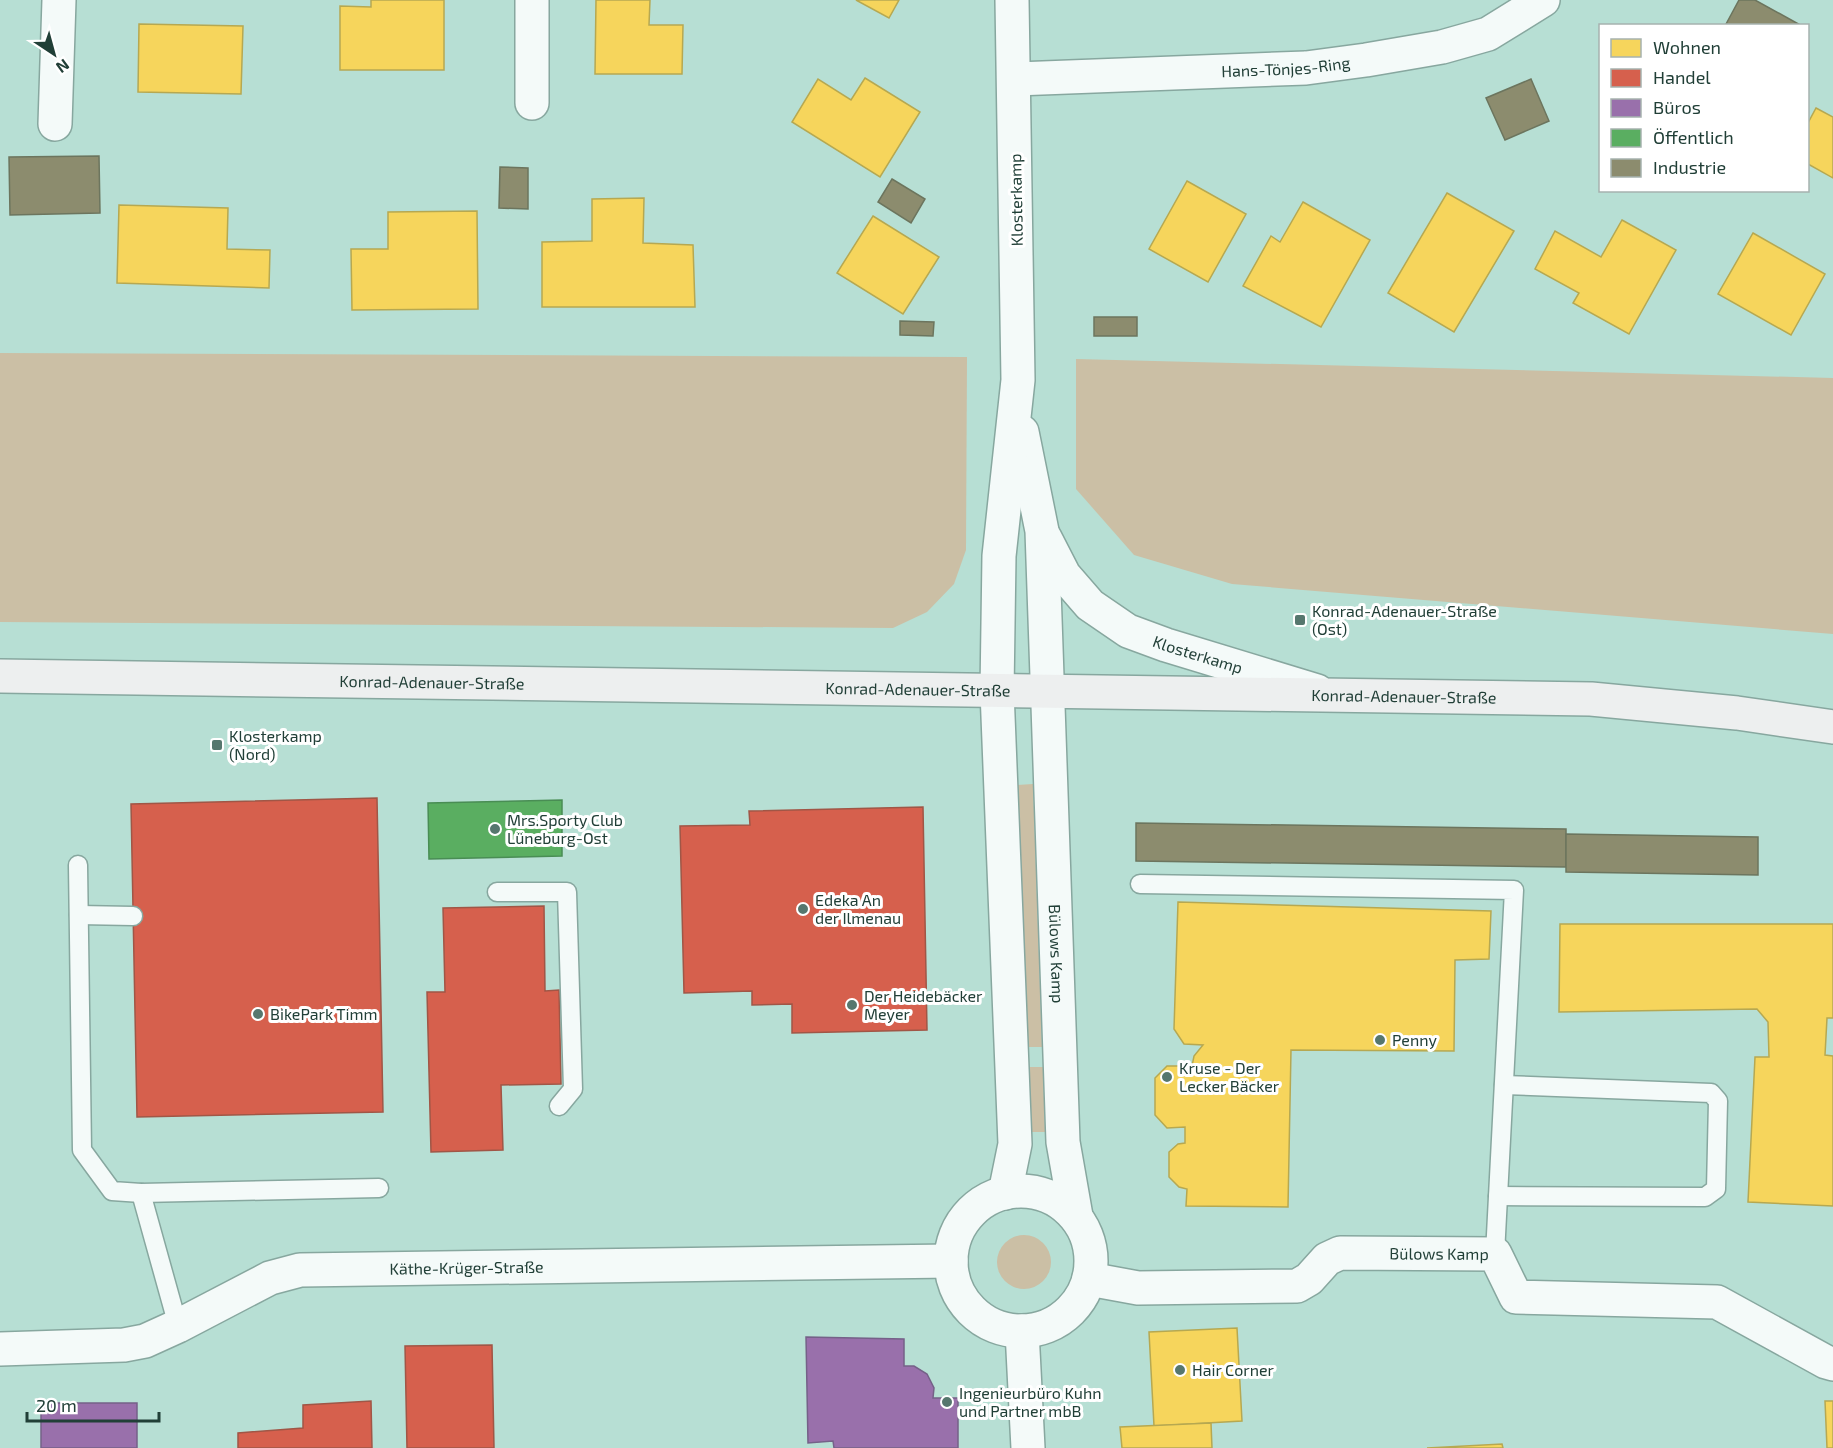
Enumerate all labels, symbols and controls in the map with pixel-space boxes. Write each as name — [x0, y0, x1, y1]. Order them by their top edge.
north arrow — [24, 24, 84, 84]
legend — [1599, 24, 1809, 192]
text: Wohnen — [1653, 36, 1721, 58]
street label: Hans-Tönjes-Ring — [1221, 52, 1351, 80]
text: N — [53, 55, 73, 78]
text: Handel — [1653, 66, 1711, 88]
text: Büros — [1653, 96, 1701, 118]
text: Öffentlich — [1653, 126, 1734, 148]
street label: Klosterkamp — [1005, 153, 1026, 247]
text: Industrie — [1653, 156, 1726, 178]
place label: Konrad-Adenauer-Straße (Ost) — [1312, 601, 1497, 638]
marker: Konrad-Adenauer-Straße (Ost) — [1293, 613, 1307, 627]
street label: Klosterkamp — [1150, 631, 1245, 677]
street label: Konrad-Adenauer-Straße — [339, 671, 525, 693]
street label: Konrad-Adenauer-Straße — [825, 678, 1011, 700]
street label: Konrad-Adenauer-Straße — [1311, 685, 1497, 707]
place label: Klosterkamp (Nord) — [229, 726, 322, 763]
marker: Klosterkamp (Nord) — [210, 738, 224, 752]
place label: Mrs.Sporty Club Lüneburg-Ost — [507, 810, 623, 847]
marker: Mrs.Sporty Club Lüneburg-Ost — [488, 822, 502, 836]
place label: Edeka An der Ilmenau — [815, 890, 901, 927]
marker: Edeka An der Ilmenau — [796, 902, 810, 916]
street label: Bülows Kamp — [1046, 904, 1068, 1004]
place label: Der Heidebäcker Meyer — [864, 986, 983, 1023]
marker: Der Heidebäcker Meyer — [845, 998, 859, 1012]
place label: BikePark Timm — [270, 1004, 377, 1023]
marker: BikePark Timm — [251, 1007, 265, 1021]
place label: Penny — [1392, 1030, 1438, 1049]
marker: Penny — [1373, 1033, 1387, 1047]
place label: Kruse - Der Lecker Bäcker — [1179, 1058, 1280, 1095]
marker: Kruse - Der Lecker Bäcker — [1160, 1070, 1174, 1084]
street label: Bülows Kamp — [1389, 1243, 1489, 1263]
street label: Käthe-Krüger-Straße — [389, 1257, 544, 1278]
place label: Hair Corner — [1192, 1360, 1275, 1379]
marker: Hair Corner — [1173, 1363, 1187, 1377]
place label: Ingenieurbüro Kuhn und Partner mbB — [959, 1383, 1102, 1420]
scale bar — [27, 1385, 159, 1423]
text: 20 m — [36, 1394, 77, 1416]
marker: Ingenieurbüro Kuhn und Partner mbB — [940, 1395, 954, 1409]

